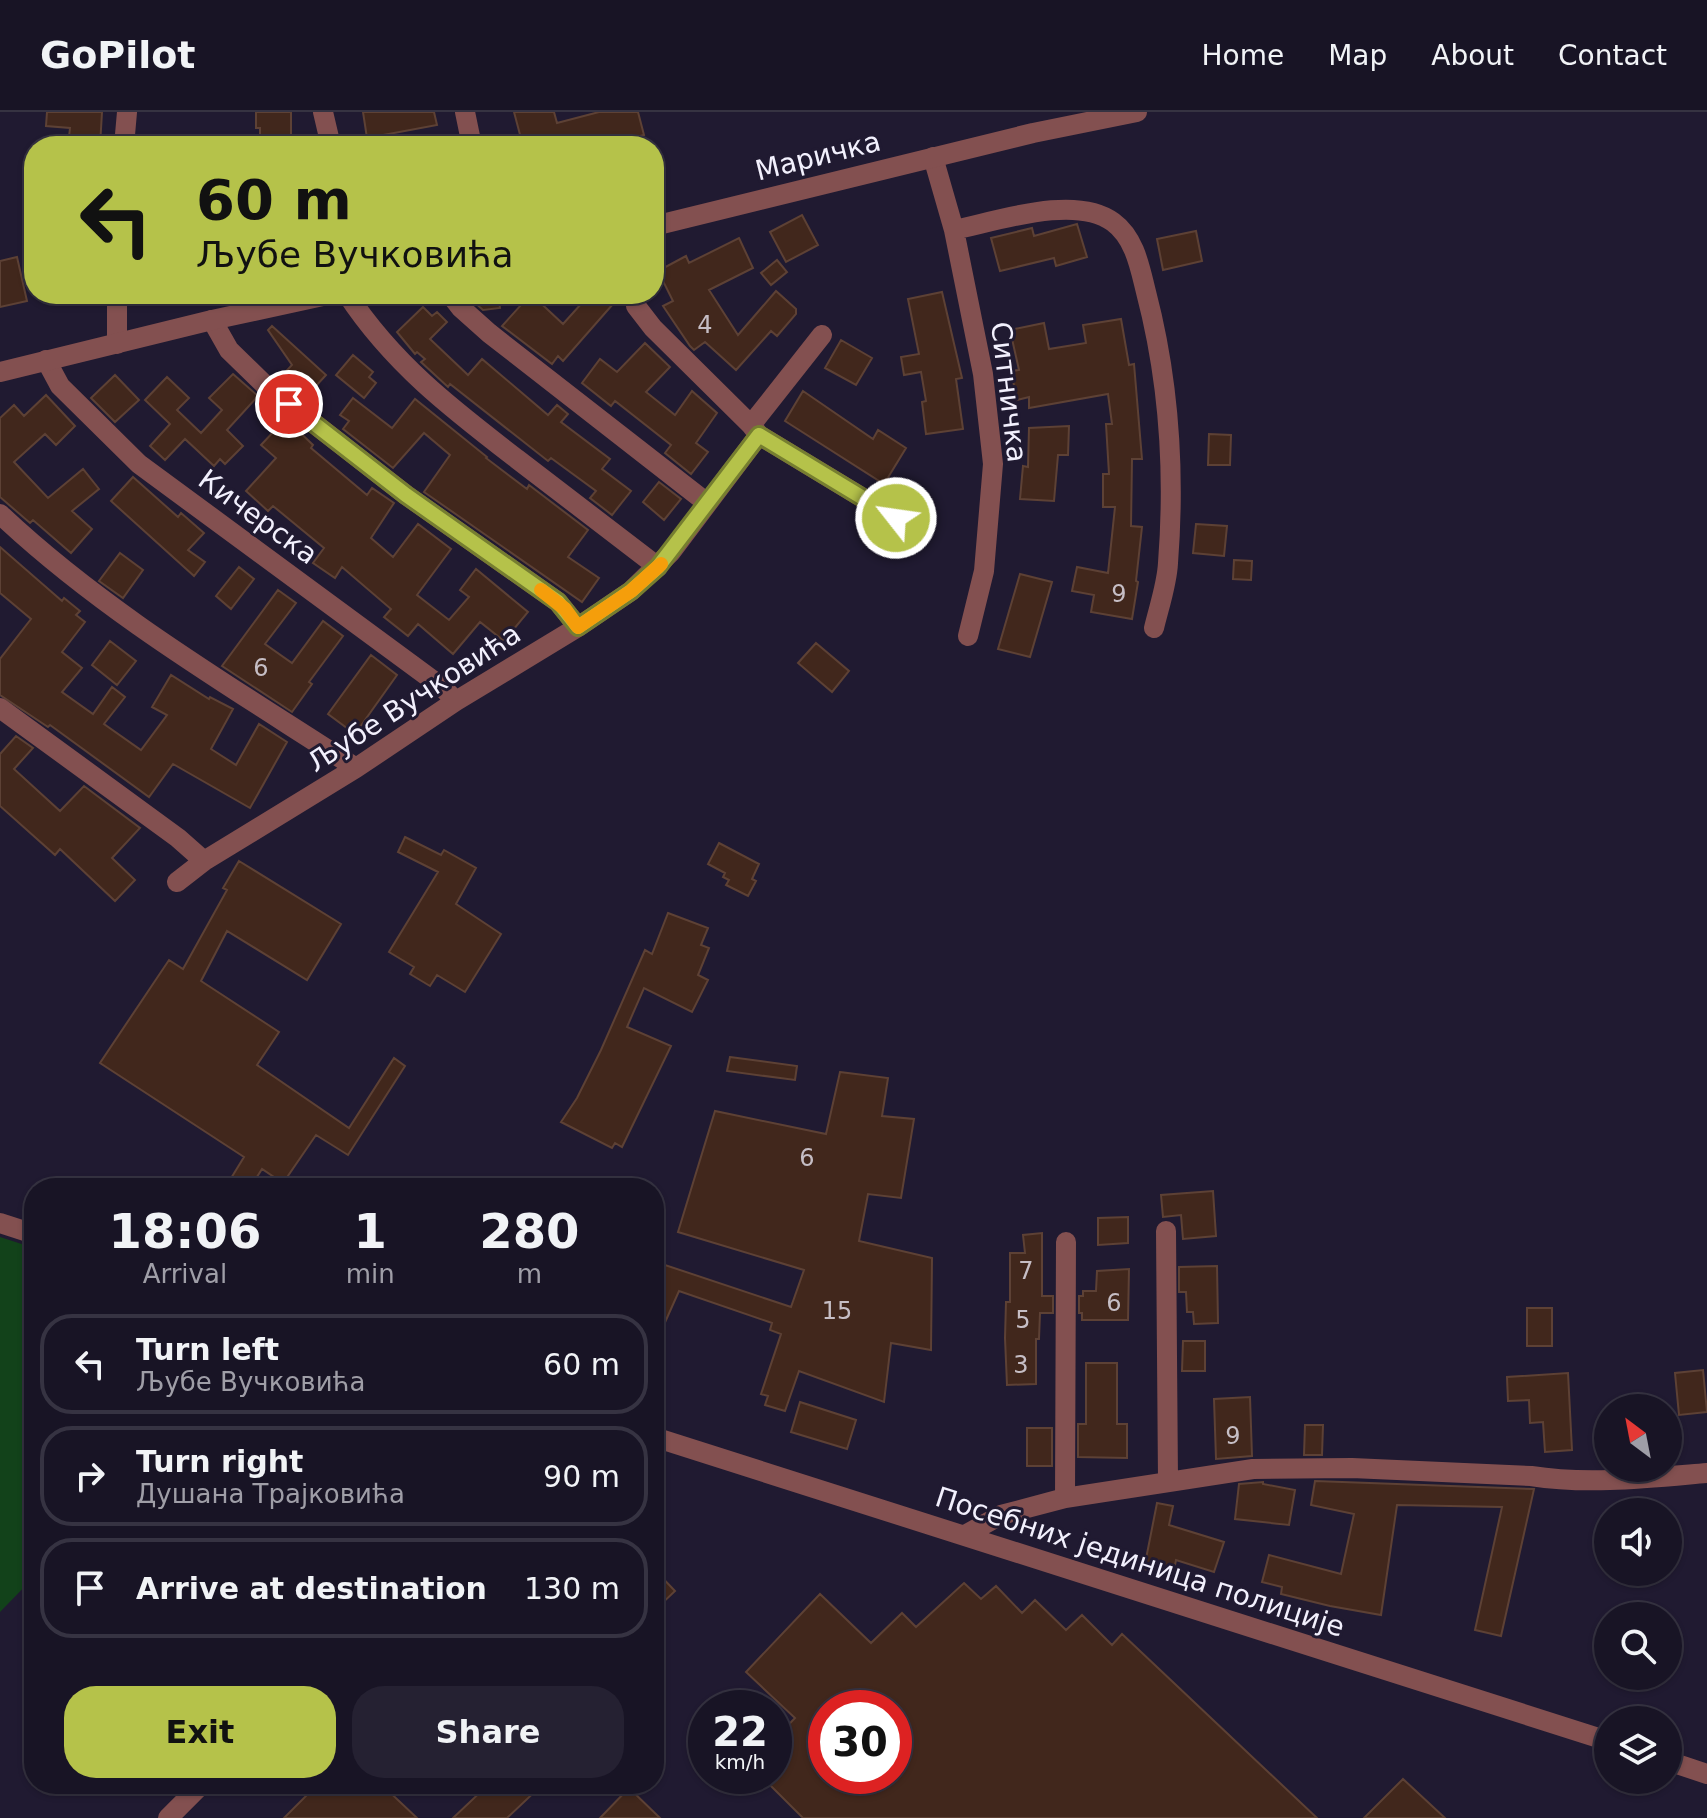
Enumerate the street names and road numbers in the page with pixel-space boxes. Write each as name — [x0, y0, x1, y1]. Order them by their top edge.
street label: Маричка — [752, 125, 884, 187]
street label: Ситничка — [984, 320, 1034, 464]
street label: Кичерска — [192, 463, 324, 571]
street label: Љубе Вучковића — [301, 617, 527, 779]
street label: Посебних јединица полиције — [931, 1480, 1349, 1644]

